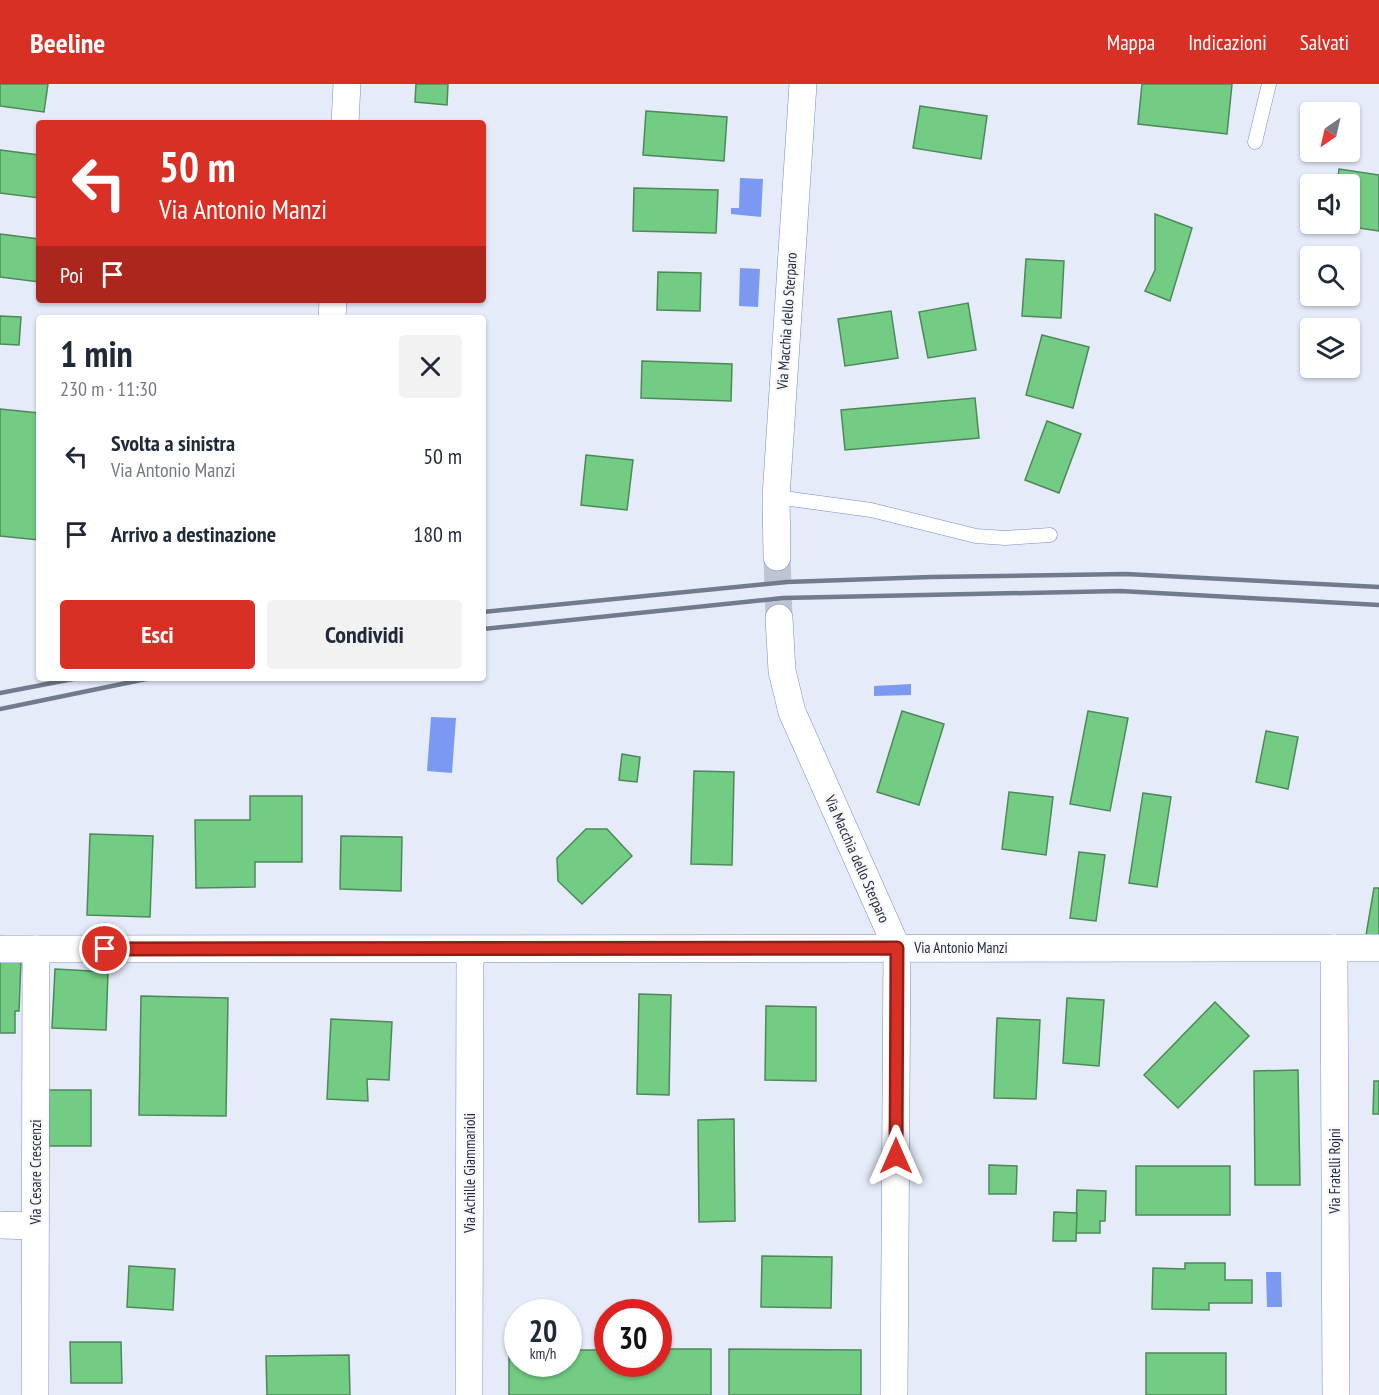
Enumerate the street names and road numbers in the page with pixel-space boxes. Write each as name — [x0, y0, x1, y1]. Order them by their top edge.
street label: Via Macchia dello Sterparo — [772, 252, 801, 391]
street label: Via Macchia dello Sterparo — [820, 791, 894, 926]
street label: Via Antonio Manzi — [913, 938, 1008, 957]
street label: Via Achille Giammarioli — [460, 1113, 479, 1234]
street label: Via Cesare Crescenzi — [26, 1119, 45, 1226]
street label: Via Fratelli Rojni — [1325, 1128, 1344, 1215]

